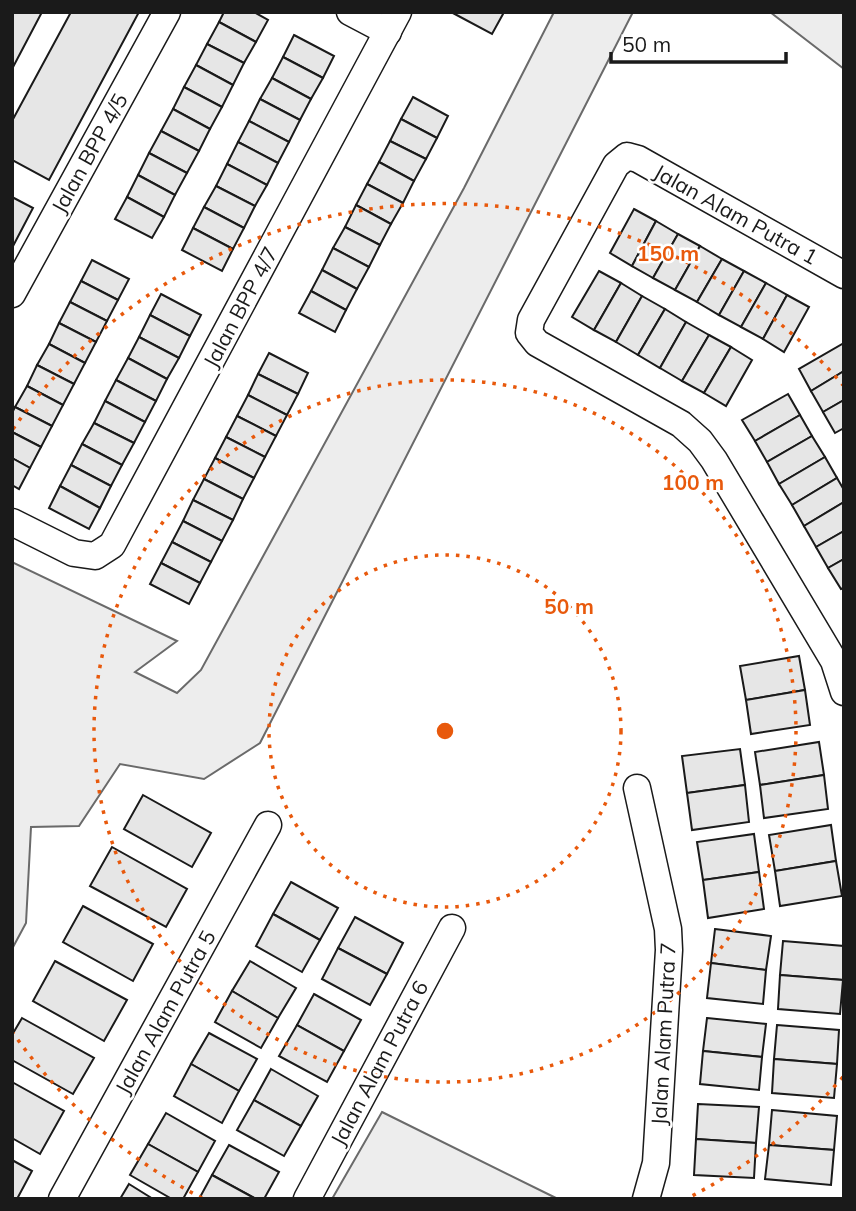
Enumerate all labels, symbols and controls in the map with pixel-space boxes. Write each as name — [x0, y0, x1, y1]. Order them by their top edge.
scale bar — [611, 21, 786, 65]
text: 50 m — [622, 31, 671, 57]
street label: Jalan BPP 4/5 — [45, 88, 133, 218]
street label: Jalan Alam Putra 1 — [650, 158, 822, 270]
text: 150 m — [637, 240, 699, 266]
street label: Jalan BPP 4/7 — [197, 242, 283, 372]
text: 100 m — [662, 469, 724, 495]
text: 50 m — [544, 593, 594, 619]
centre of rings — [433, 719, 457, 743]
street label: Jalan Alam Putra 5 — [109, 926, 221, 1098]
street label: Jalan Alam Putra 7 — [645, 942, 681, 1126]
street label: Jalan Alam Putra 6 — [325, 976, 433, 1150]

